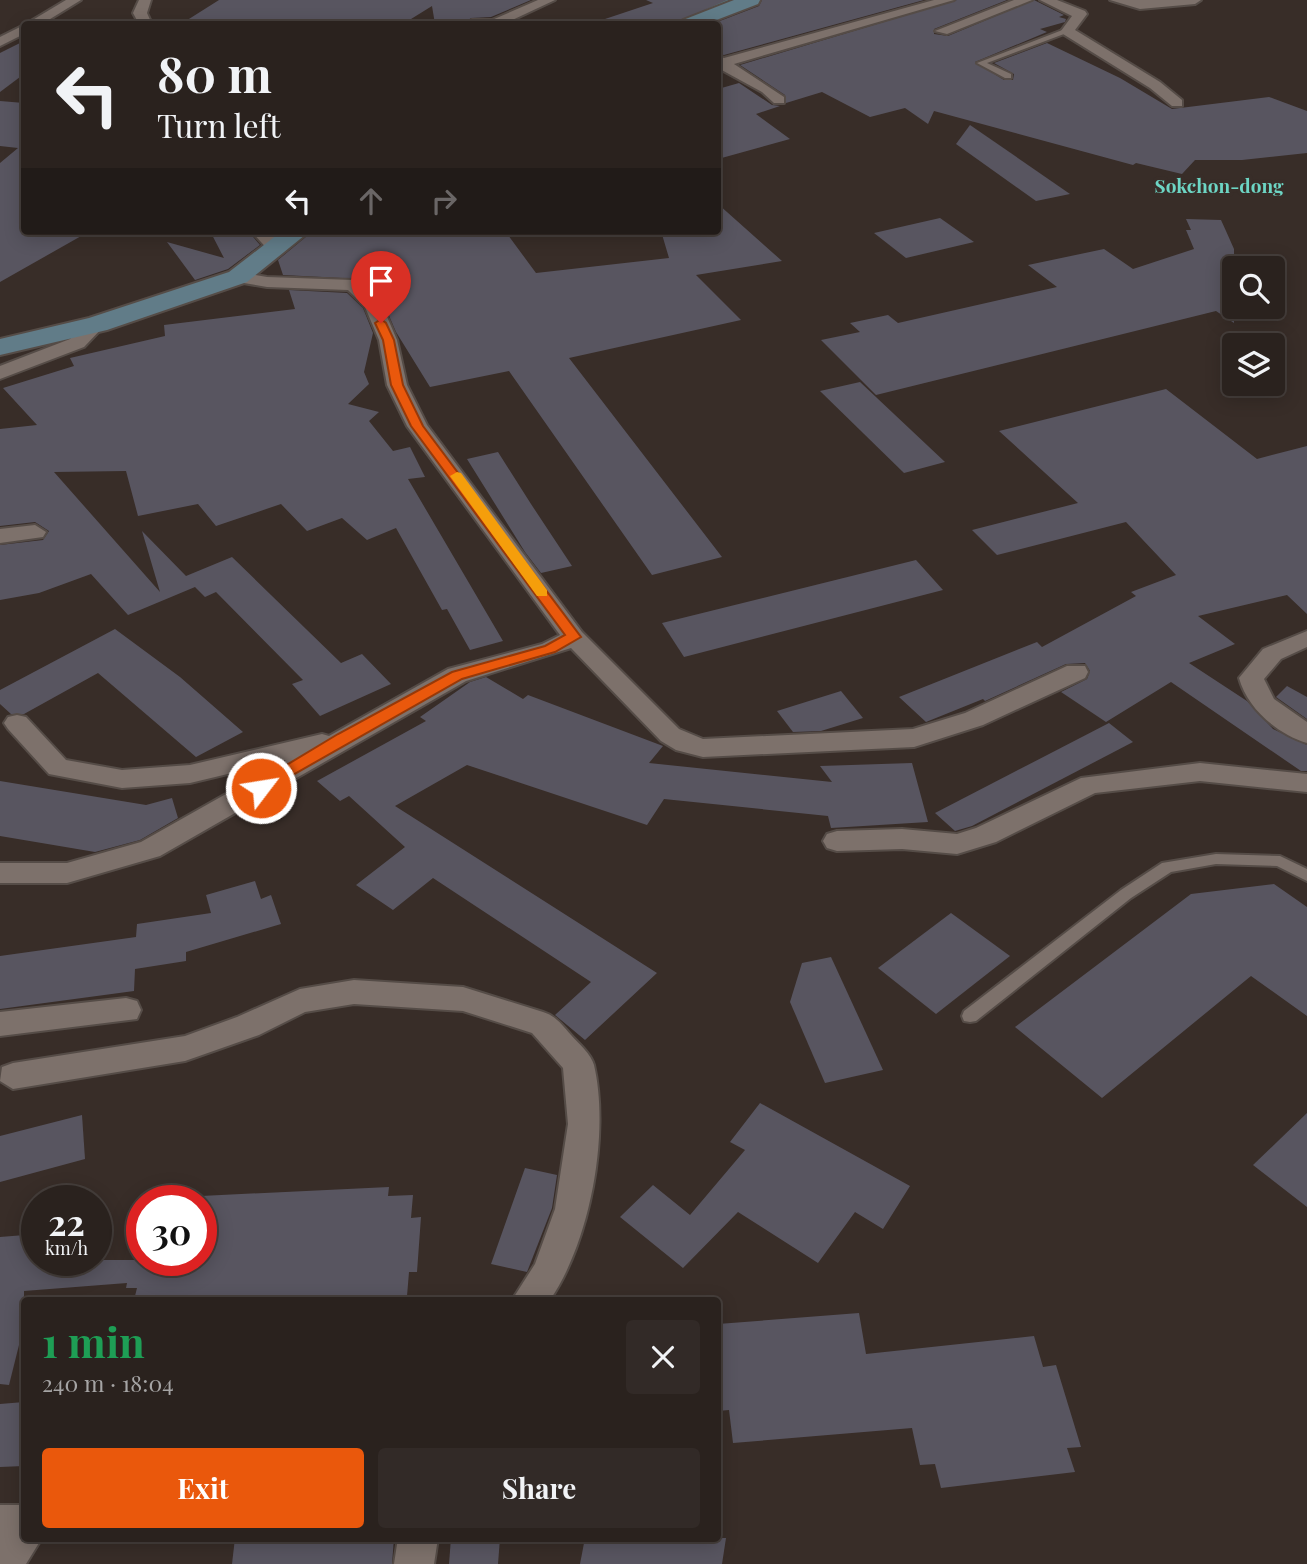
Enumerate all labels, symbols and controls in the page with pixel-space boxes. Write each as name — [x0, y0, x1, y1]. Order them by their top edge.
text: 80 m — [157, 40, 272, 105]
icon: left — [42, 49, 133, 140]
text: Turn left — [157, 103, 281, 146]
district label: Sokchon-dong — [1155, 172, 1284, 198]
icon: left — [279, 182, 317, 220]
icon: ahead — [352, 182, 390, 220]
icon: right — [425, 182, 463, 220]
pin — [351, 251, 411, 323]
map controls — [1222, 256, 1285, 396]
button: search — [1222, 256, 1285, 319]
icon: arrive — [362, 262, 400, 300]
button: layers — [1222, 333, 1285, 396]
position arrow — [224, 751, 298, 825]
speed limit sign: 30 — [126, 1185, 217, 1276]
text: 22 — [48, 1198, 85, 1245]
text: km/h — [45, 1236, 88, 1260]
text: 1 min — [42, 1313, 145, 1369]
button: close — [626, 1320, 700, 1394]
text: 240 m · 18:04 — [42, 1367, 174, 1398]
button: Exit — [42, 1448, 364, 1528]
button: Share — [378, 1448, 700, 1528]

